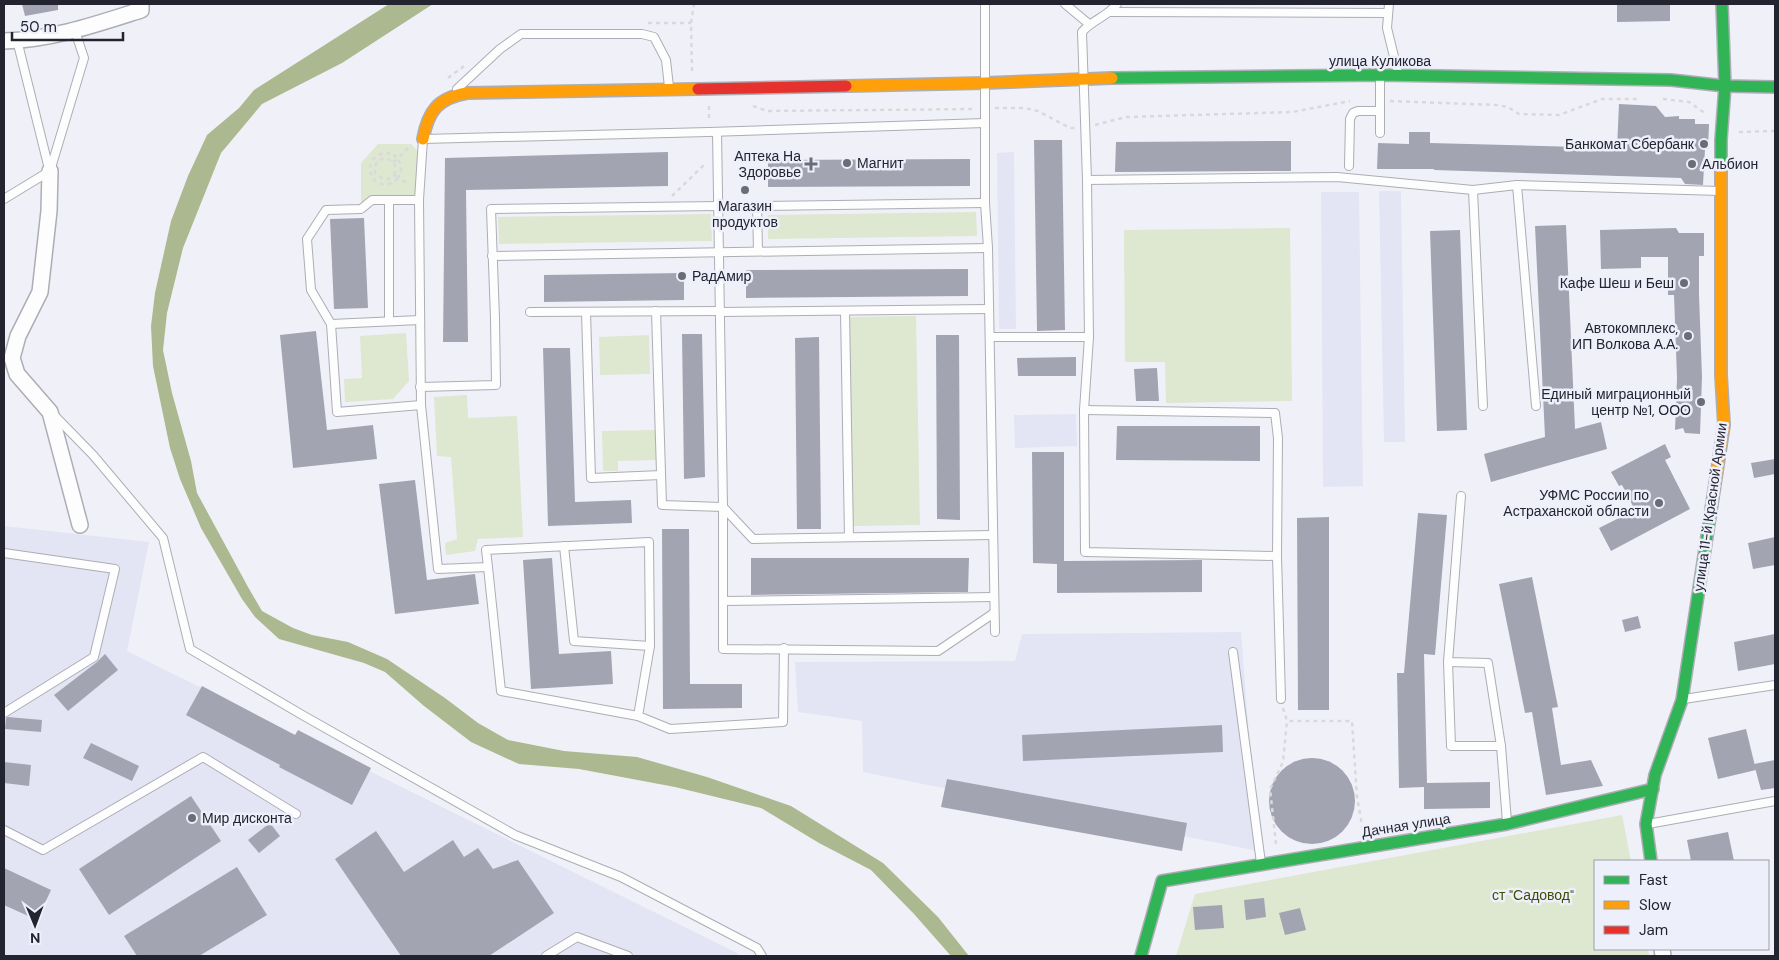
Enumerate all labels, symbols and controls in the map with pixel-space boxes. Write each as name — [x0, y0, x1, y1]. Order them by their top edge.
scale bar — [12, 10, 124, 42]
text: 50 m — [20, 17, 57, 37]
street label: улица Куликова — [1329, 52, 1431, 70]
place label: Банкомат Сбербанк — [1565, 135, 1695, 153]
marker: Банкомат Сбербанк — [1698, 138, 1710, 150]
place label: Аптека На Здоровье — [734, 147, 801, 181]
place label: Магнит — [857, 154, 904, 172]
place label: Альбион — [1702, 155, 1758, 173]
marker: Магнит — [841, 157, 853, 169]
marker: Аптека На Здоровье — [805, 158, 817, 170]
marker: Альбион — [1686, 158, 1698, 170]
marker: Магазин продуктов — [739, 184, 751, 196]
place label: Магазин продуктов — [712, 197, 778, 231]
place label: РадАмир — [692, 267, 752, 285]
marker: РадАмир — [676, 270, 688, 282]
place label: Кафе Шеш и Беш — [1560, 274, 1674, 292]
marker: Кафе Шеш и Беш — [1678, 277, 1690, 289]
place label: Автокомплекс, ИП Волкова А.А. — [1572, 319, 1678, 353]
marker: Автокомплекс, ИП Волкова А.А. — [1682, 330, 1694, 342]
place label: Единый миграционный центр №1, ООО — [1541, 385, 1691, 419]
marker: Единый миграционный центр №1, ООО — [1695, 396, 1707, 408]
street label: улица 11-й Красной Армии — [1689, 421, 1731, 593]
place label: УФМС России по Астраханской области — [1503, 486, 1649, 520]
marker: УФМС России по Астраханской области — [1653, 497, 1665, 509]
place label: Мир дисконта — [202, 809, 292, 827]
street label: Дачная улица — [1360, 809, 1452, 841]
marker: Мир дисконта — [186, 812, 198, 824]
legend — [1594, 860, 1769, 950]
text: Fast — [1639, 870, 1668, 890]
park label: ст "Садовод" — [1492, 886, 1574, 904]
text: Slow — [1639, 895, 1672, 915]
north arrow — [10, 900, 60, 950]
text: Jam — [1639, 920, 1668, 940]
text: N — [30, 929, 40, 947]

